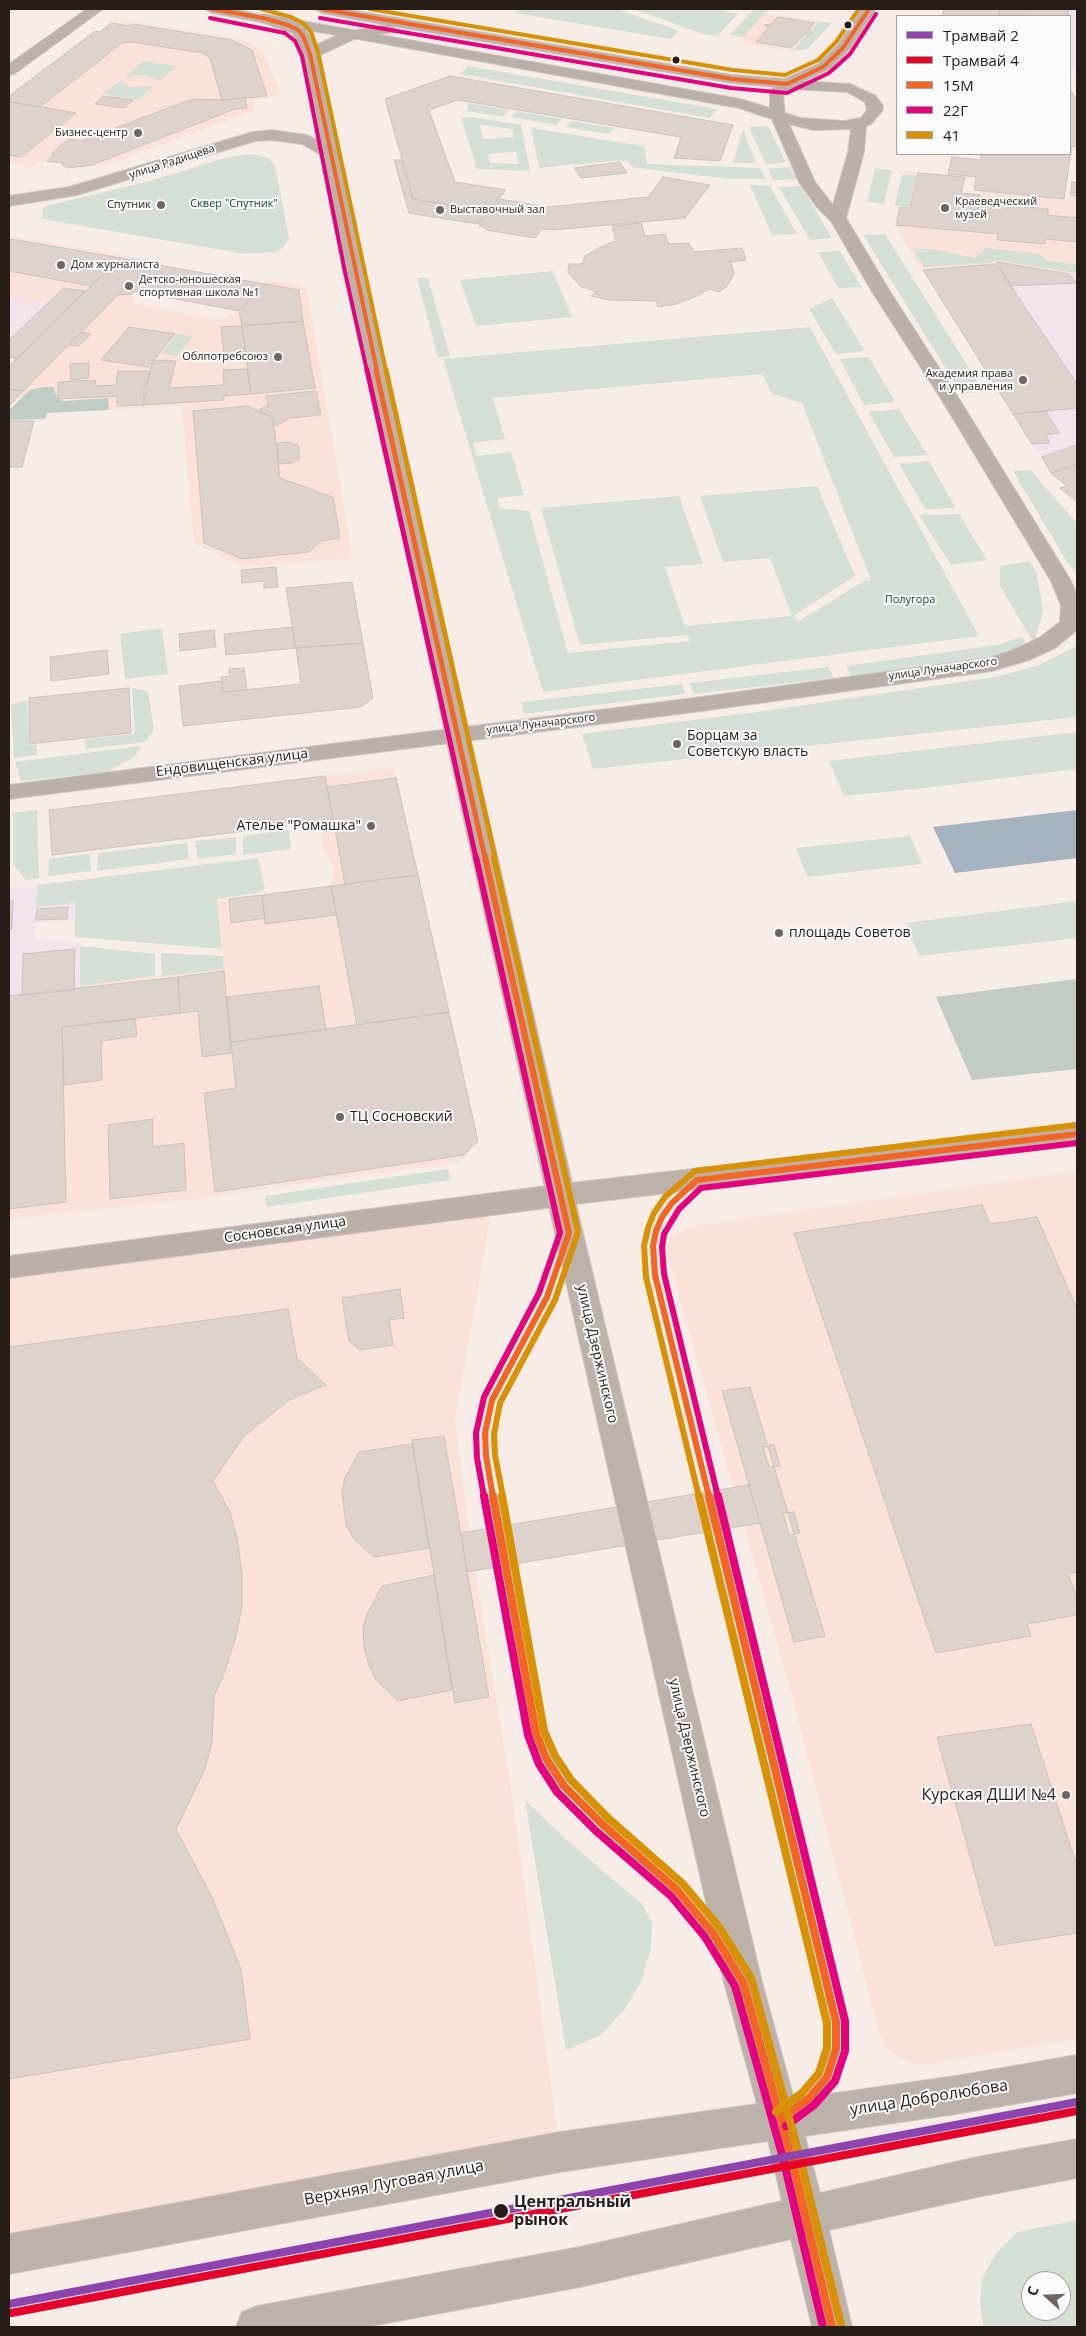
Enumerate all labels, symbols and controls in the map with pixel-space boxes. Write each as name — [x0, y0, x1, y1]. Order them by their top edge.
legend — [896, 15, 1071, 155]
unlabelled marker — [843, 20, 853, 30]
text: Трамвай 2 — [943, 25, 1019, 45]
text: Трамвай 4 — [943, 50, 1019, 70]
unlabelled marker — [671, 55, 681, 65]
text: 15М — [943, 75, 974, 95]
text: 22Г — [943, 100, 968, 120]
text: 41 — [943, 125, 960, 145]
place label: Бизнес-центр — [55, 126, 128, 140]
marker: Бизнес-центр — [132, 127, 144, 139]
street label: улица Радищева — [128, 142, 216, 182]
place label: Краеведческий музей — [955, 195, 1037, 221]
park label: Сквер "Спутник" — [190, 197, 278, 211]
place label: Спутник — [107, 198, 151, 212]
marker: Спутник — [155, 199, 167, 211]
marker: Краеведческий музей — [939, 202, 951, 214]
place label: Выставочный зал — [450, 203, 545, 217]
marker: Выставочный зал — [434, 204, 446, 216]
place label: Дом журналиста — [71, 258, 159, 272]
marker: Дом журналиста — [55, 259, 67, 271]
place label: Детско-юношеская спортивная школа №1 — [139, 273, 260, 299]
marker: Детско-юношеская спортивная школа №1 — [123, 280, 135, 292]
place label: Облпотребсоюз — [182, 350, 268, 364]
marker: Облпотребсоюз — [272, 351, 284, 363]
place label: Академия права и управления — [926, 367, 1013, 393]
marker: Академия права и управления — [1017, 374, 1029, 386]
park label: Полугора — [885, 593, 935, 607]
street label: улица Луначарского — [888, 655, 998, 683]
street label: улица Луначарского — [486, 711, 596, 737]
place label: Борцам за Советскую власть — [687, 728, 808, 760]
marker: Борцам за Советскую власть — [671, 738, 683, 750]
street label: Ендовищенская улица — [155, 745, 309, 781]
place label: Ателье "Ромашка" — [236, 818, 361, 834]
marker: Ателье "Ромашка" — [365, 820, 377, 832]
place label: площадь Советов — [789, 925, 911, 941]
marker: площадь Советов — [773, 927, 785, 939]
place label: ТЦ Сосновский — [350, 1109, 453, 1125]
marker: ТЦ Сосновский — [334, 1111, 346, 1123]
street label: Сосновская улица — [223, 1213, 347, 1247]
street label: улица Дзержинского — [573, 1283, 621, 1425]
street label: улица Дзержинского — [665, 1677, 713, 1819]
place label: Курская ДШИ №4 — [921, 1785, 1056, 1805]
marker: Курская ДШИ №4 — [1060, 1789, 1072, 1801]
street label: улица Добролюбова — [849, 2076, 1009, 2120]
street label: Верхняя Луговая улица — [303, 2156, 485, 2210]
place label: Центральный рынок — [514, 2192, 631, 2230]
marker: Центральный рынок — [492, 2202, 510, 2220]
north arrow — [1021, 2271, 1071, 2321]
text: С — [1022, 2284, 1043, 2298]

